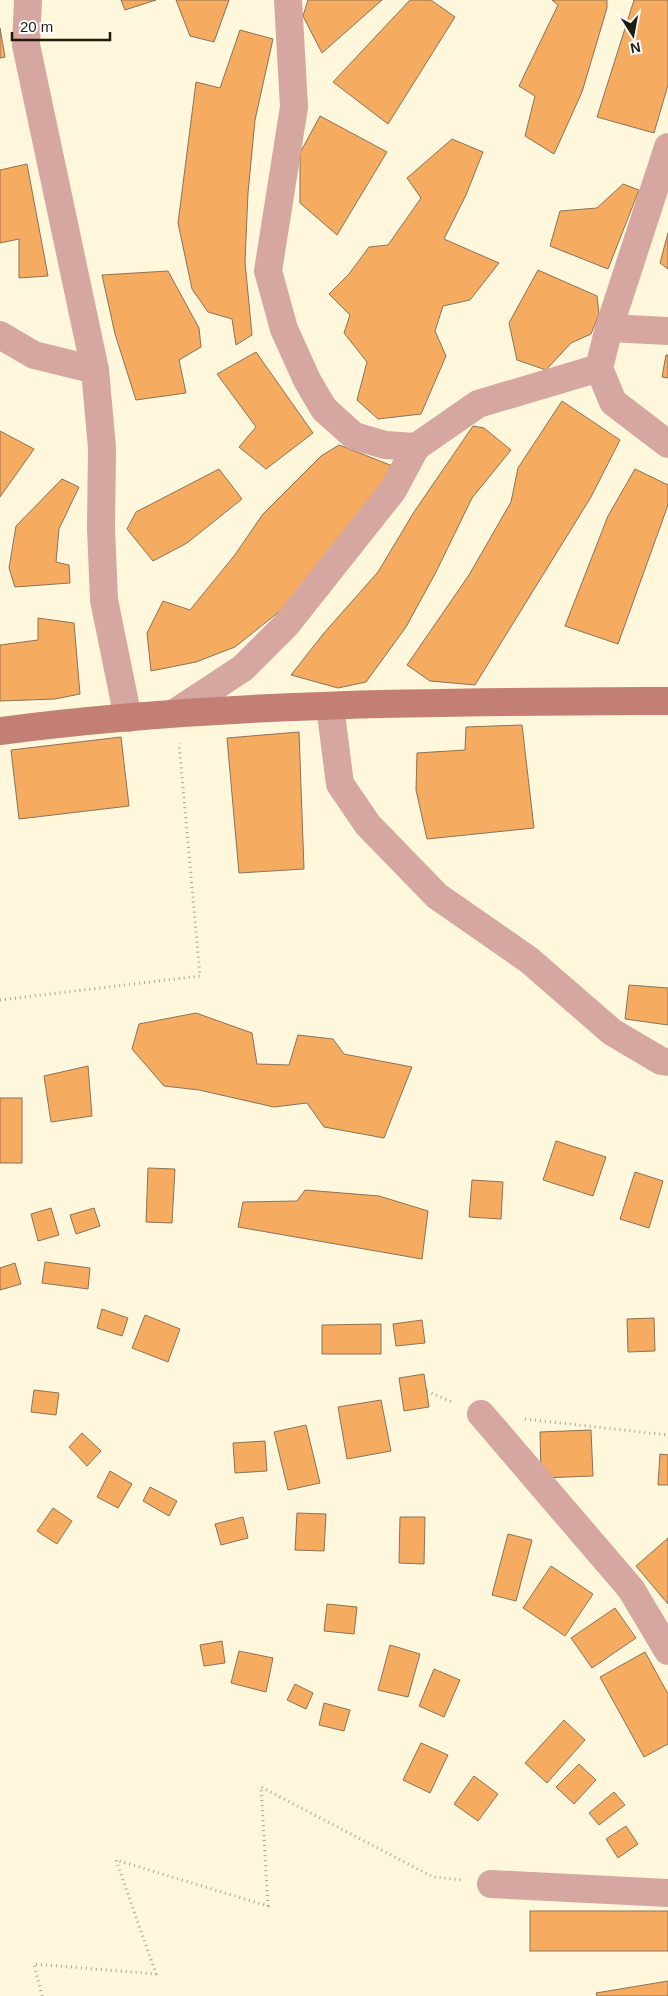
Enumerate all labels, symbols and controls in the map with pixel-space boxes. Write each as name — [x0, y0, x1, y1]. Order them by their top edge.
scale bar — [12, 10, 110, 42]
north arrow — [608, 10, 658, 60]
text: 20 m — [20, 18, 53, 35]
text: N — [629, 39, 642, 57]

